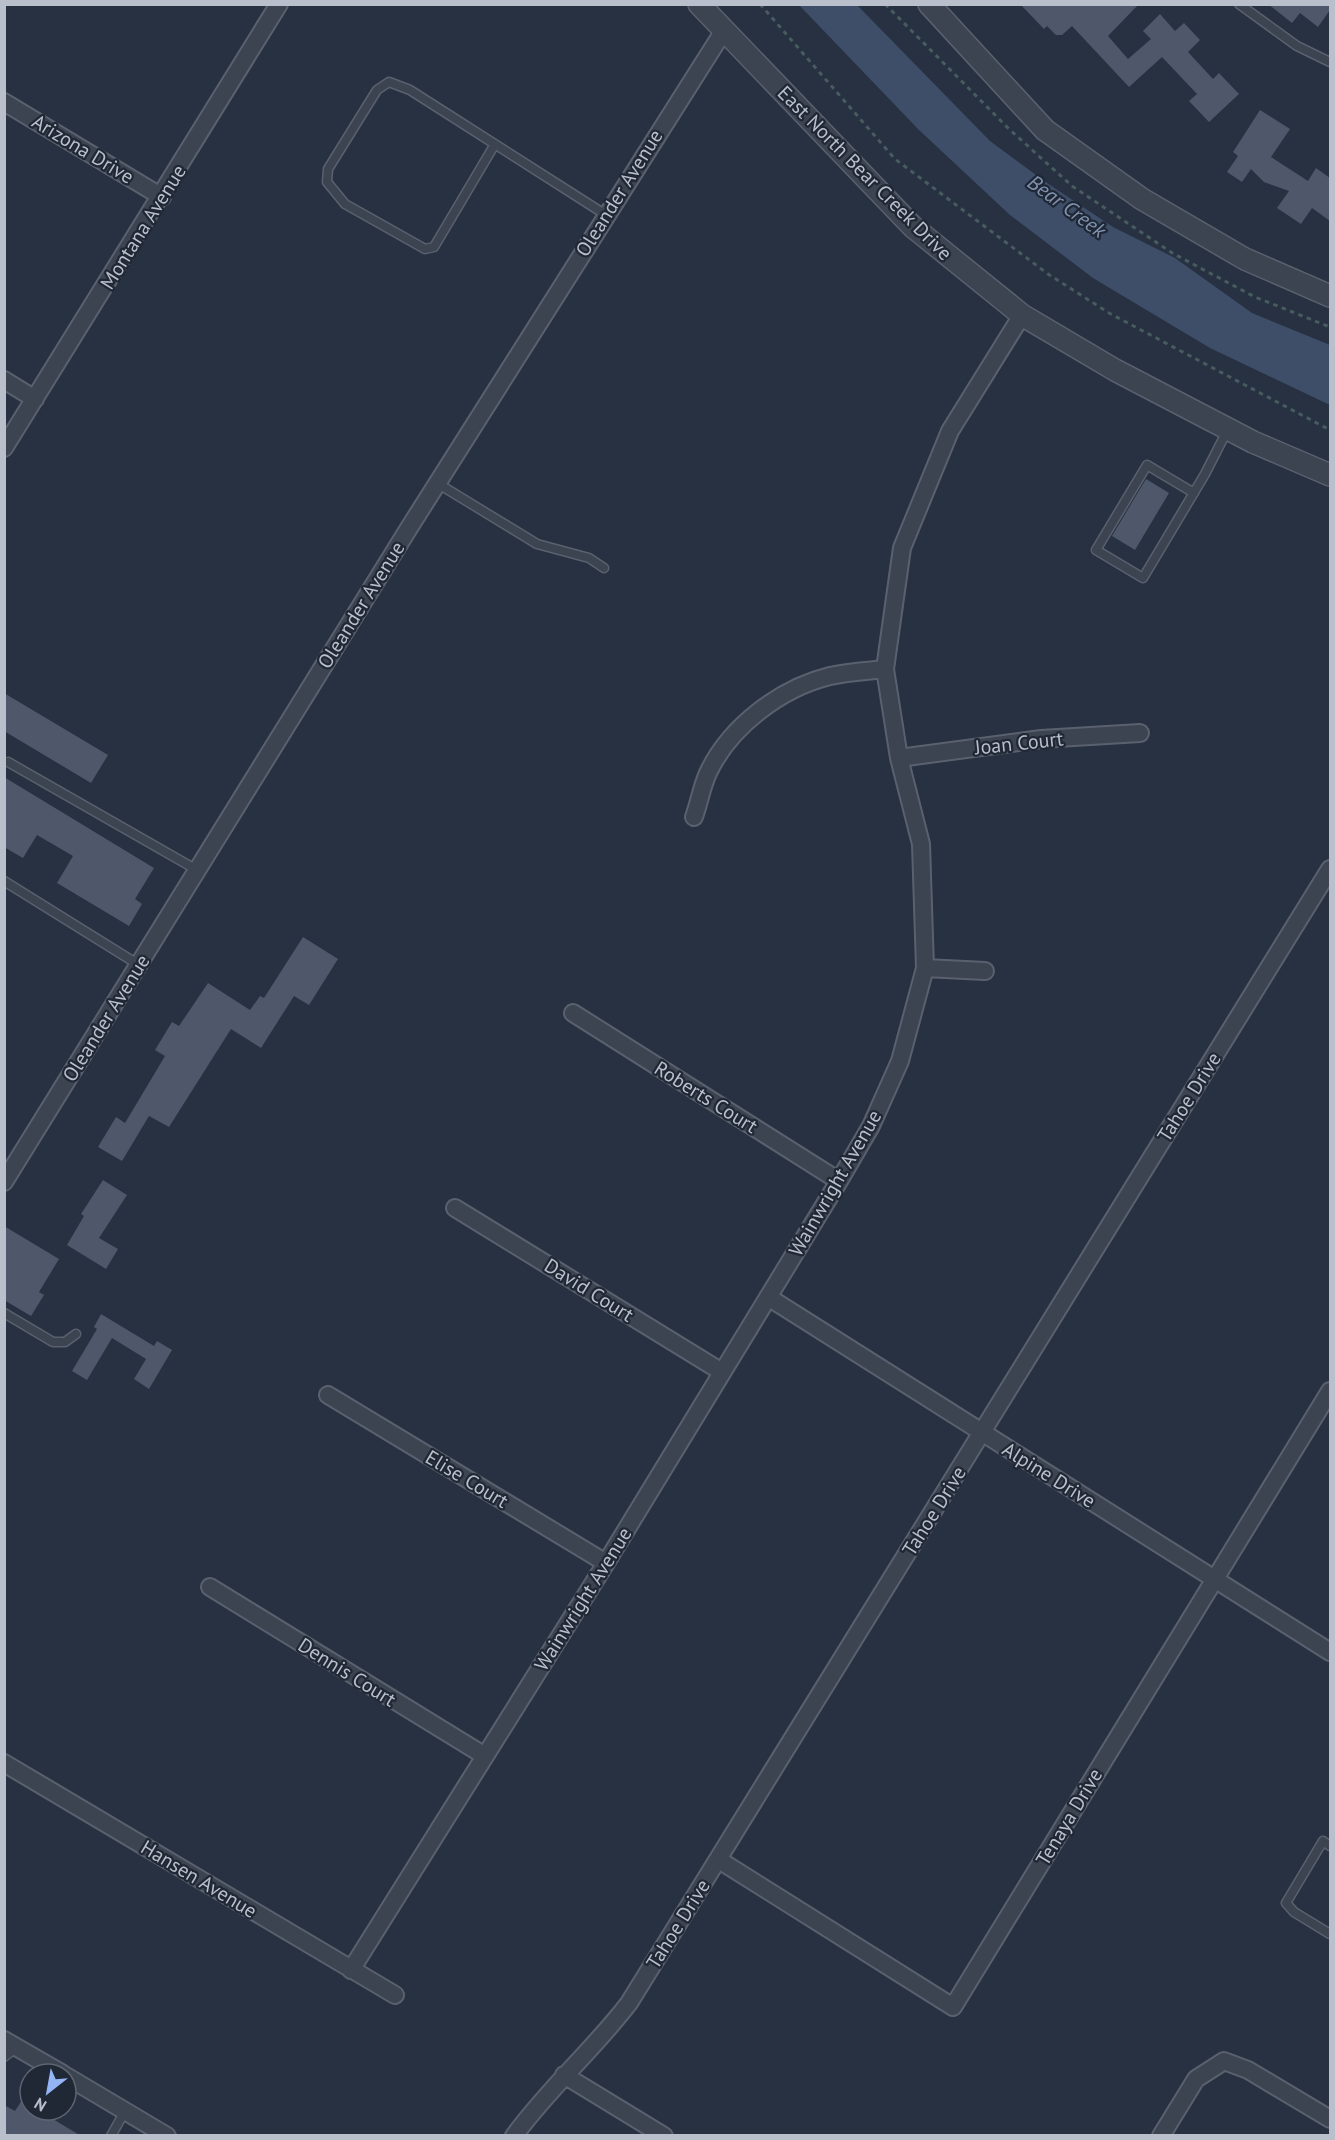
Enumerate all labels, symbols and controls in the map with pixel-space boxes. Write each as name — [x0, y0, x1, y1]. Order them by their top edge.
street label: East North Bear Creek Drive — [772, 80, 958, 266]
street label: Arizona Drive — [27, 108, 139, 190]
street label: Oleander Avenue — [569, 124, 669, 262]
street label: Montana Avenue — [94, 160, 192, 294]
water label: Bear Creek — [1022, 168, 1113, 244]
street label: Oleander Avenue — [311, 536, 411, 674]
street label: Joan Court — [972, 725, 1065, 761]
street label: Oleander Avenue — [56, 949, 156, 1087]
street label: Tahoe Drive — [1151, 1047, 1227, 1147]
street label: Roberts Court — [650, 1055, 763, 1139]
street label: Wainwright Avenue — [783, 1105, 887, 1261]
street label: David Court — [539, 1252, 639, 1328]
street label: Alpine Drive — [998, 1436, 1100, 1514]
street label: Elise Court — [421, 1444, 513, 1514]
street label: Tahoe Drive — [896, 1461, 972, 1561]
street label: Wainwright Avenue — [528, 1522, 638, 1676]
street label: Dennis Court — [293, 1632, 401, 1712]
street label: Tenaya Drive — [1030, 1764, 1108, 1870]
street label: Hansen Avenue — [136, 1834, 262, 1924]
street label: Tahoe Drive — [640, 1874, 716, 1974]
north arrow — [18, 2062, 78, 2122]
text: N — [31, 2094, 50, 2116]

